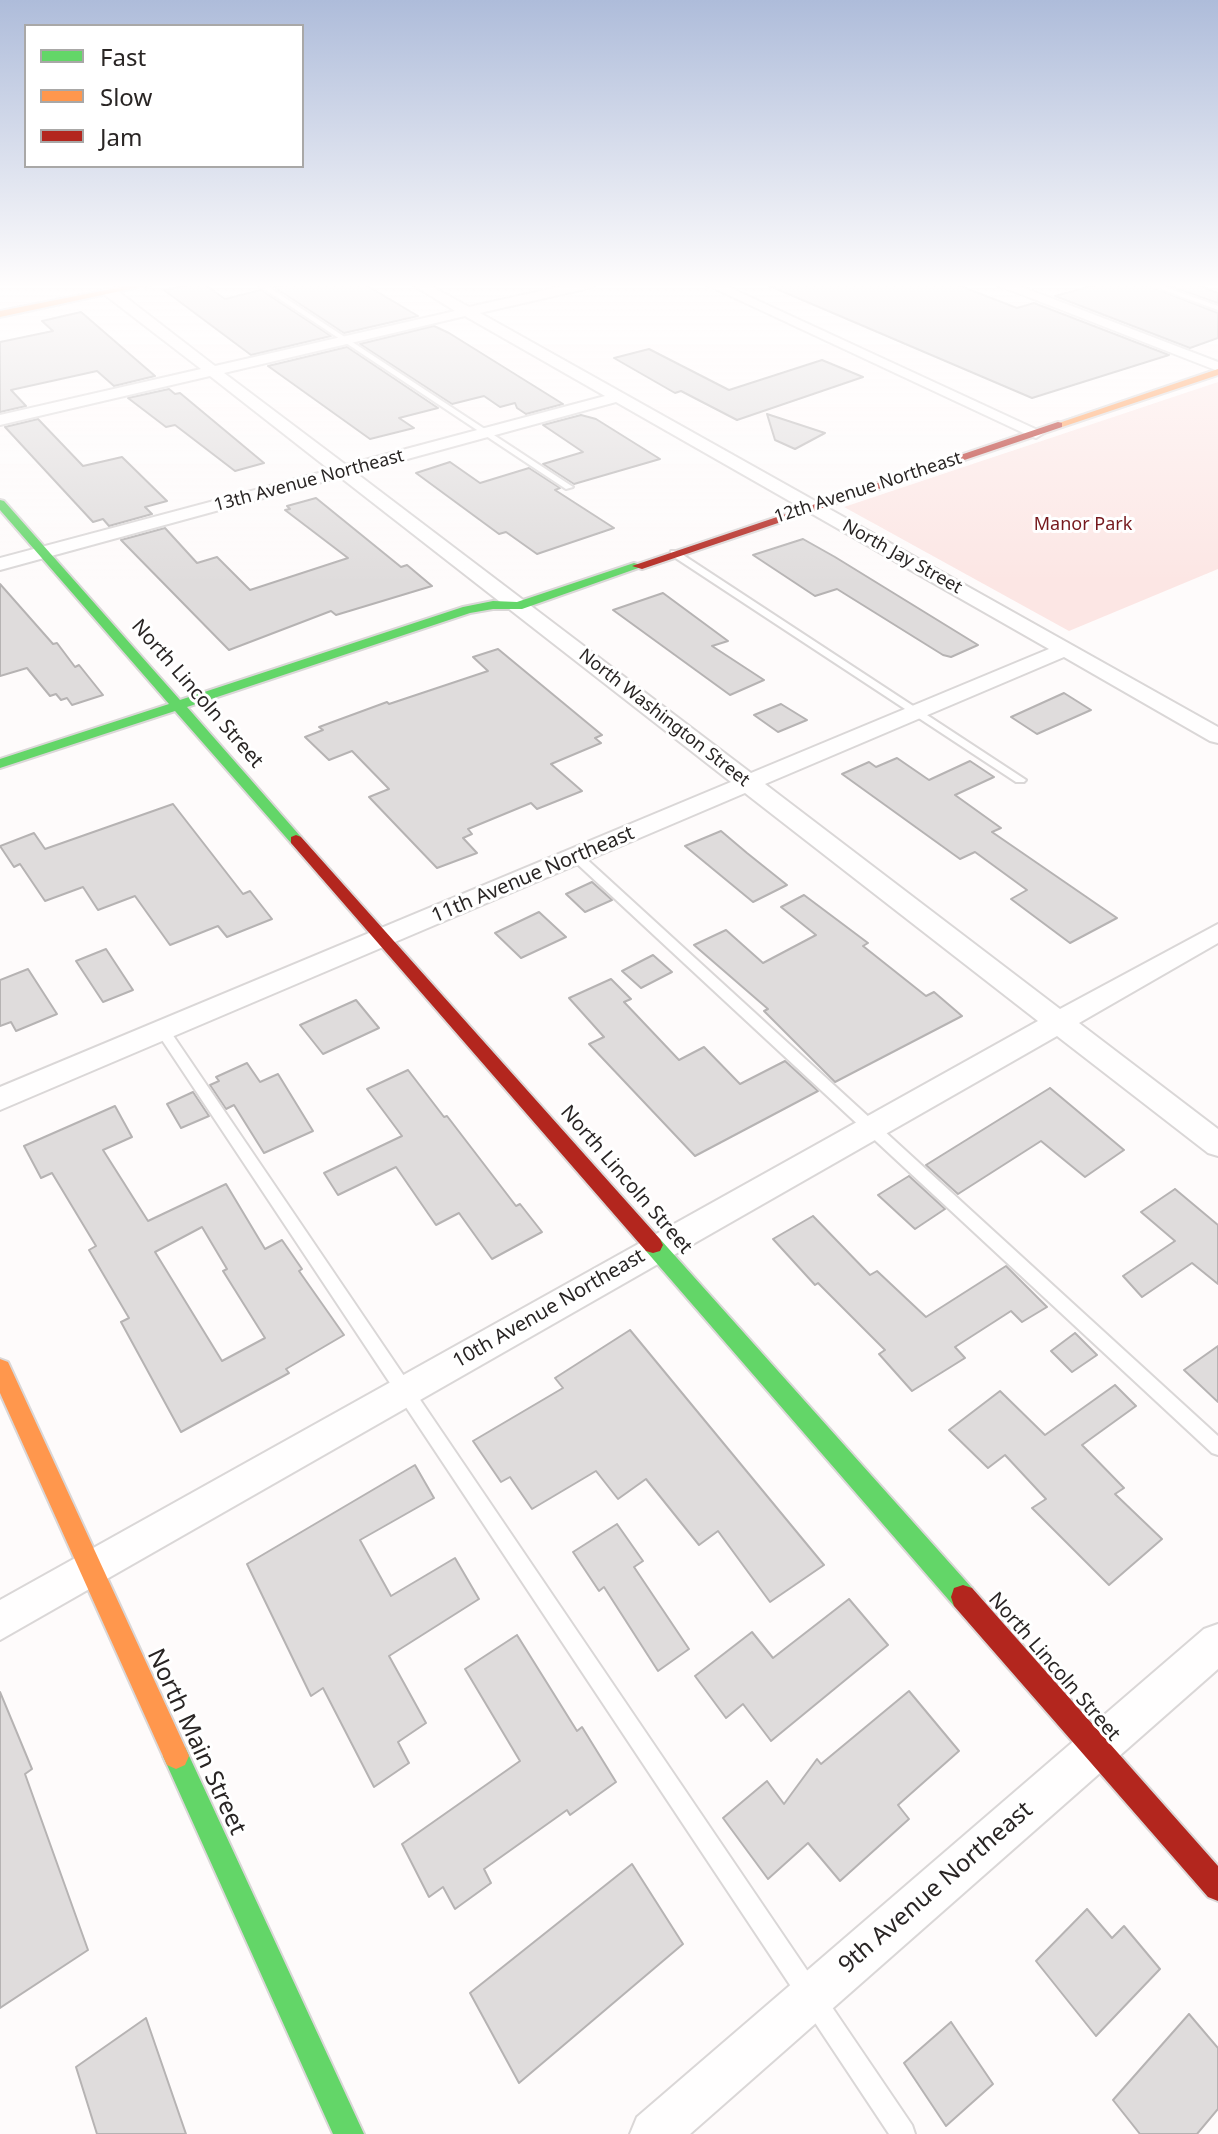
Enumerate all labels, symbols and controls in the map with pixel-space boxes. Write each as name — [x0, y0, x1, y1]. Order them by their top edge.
legend — [24, 24, 304, 168]
text: Fast — [100, 40, 146, 73]
text: Slow — [100, 80, 152, 113]
text: Jam — [100, 120, 142, 153]
street label: 13th Avenue Northeast — [212, 445, 406, 517]
street label: 12th Avenue Northeast — [772, 447, 964, 529]
park label: Manor Park — [1034, 514, 1132, 536]
street label: North Jay Street — [838, 515, 966, 599]
street label: North Lincoln Street — [126, 615, 268, 773]
street label: North Washington Street — [574, 645, 754, 791]
street label: 11th Avenue Northeast — [428, 821, 638, 929]
street label: North Lincoln Street — [555, 1101, 697, 1259]
street label: 10th Avenue Northeast — [449, 1244, 649, 1374]
street label: North Lincoln Street — [983, 1588, 1125, 1746]
street label: North Main Street — [140, 1644, 252, 1840]
street label: 9th Avenue Northeast — [833, 1796, 1039, 1980]

